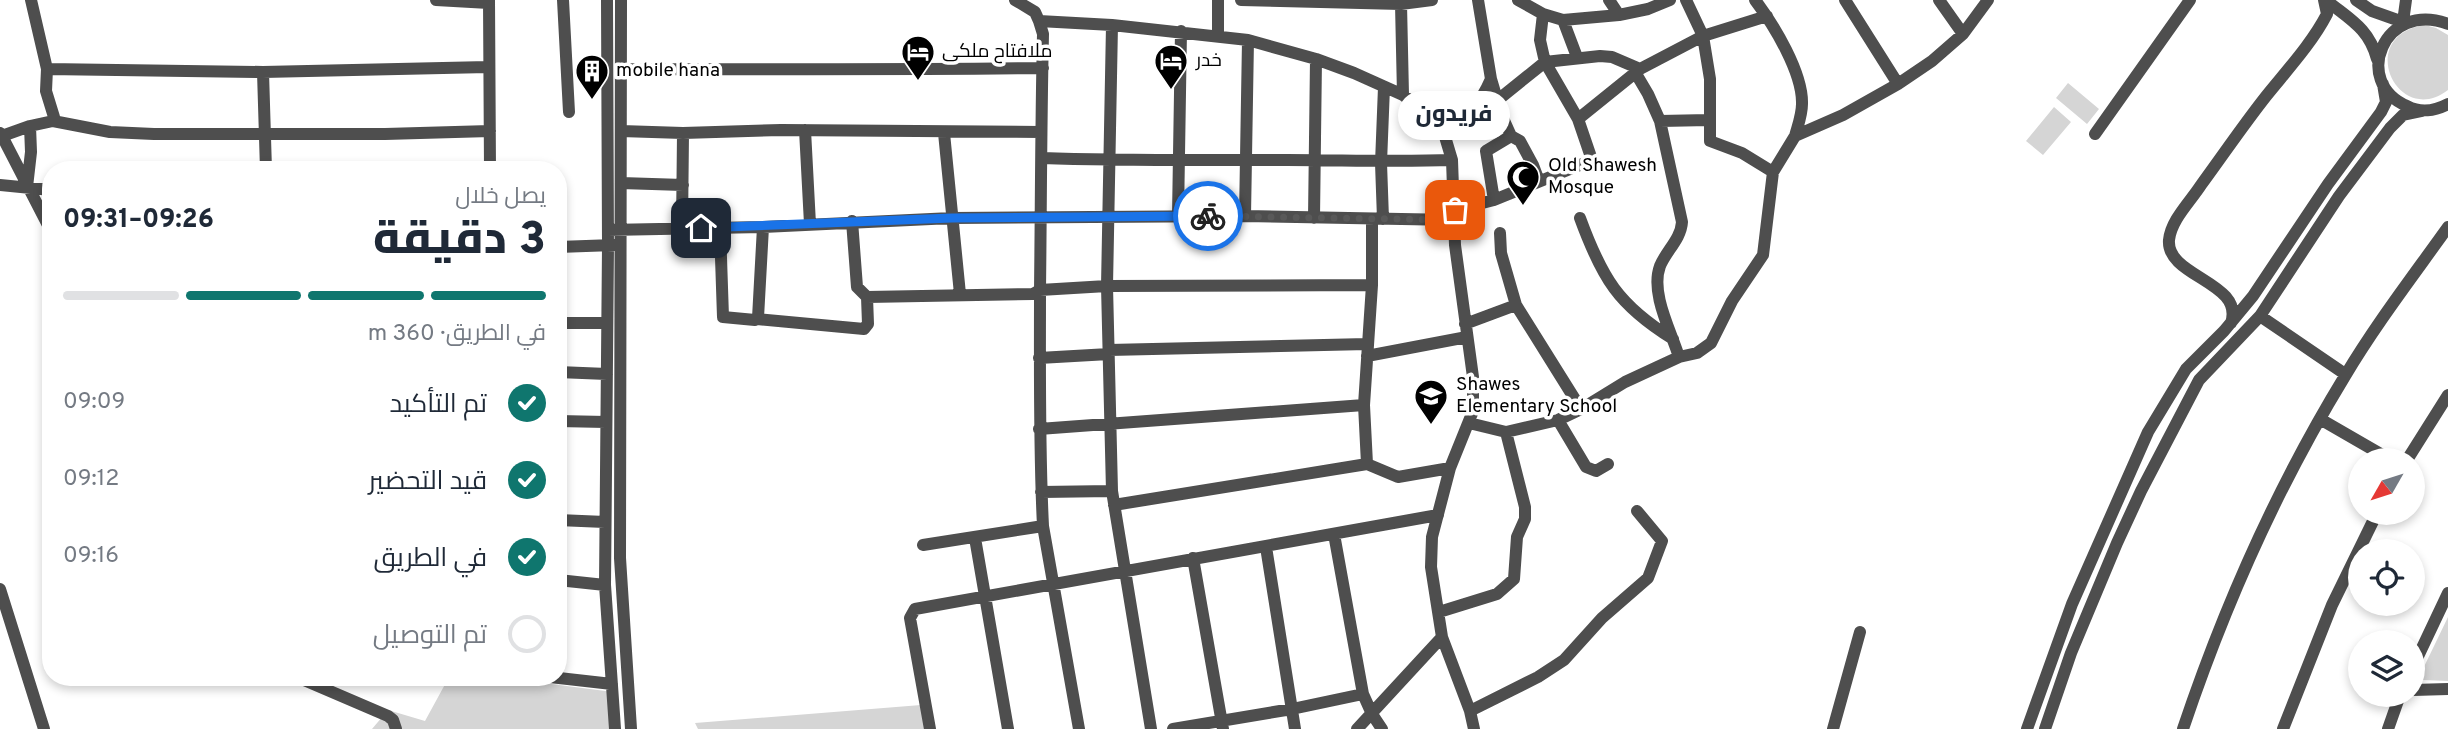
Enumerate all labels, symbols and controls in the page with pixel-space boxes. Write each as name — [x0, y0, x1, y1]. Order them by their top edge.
hotel icon: ملافتاح ملکی — [899, 33, 937, 82]
place label: ملافتاح ملکی — [942, 40, 1053, 64]
hotel icon: خدر — [1152, 42, 1190, 91]
place label: خدر — [1195, 49, 1222, 73]
building icon: mobile hana — [573, 52, 611, 101]
place label: mobile hana — [616, 59, 720, 83]
callout: فريدون — [1399, 91, 1511, 140]
text: فريدون — [1416, 101, 1492, 130]
place label: Old Shawesh Mosque — [1548, 154, 1657, 200]
mosque icon: Old Shawesh Mosque — [1504, 158, 1542, 207]
pin — [1425, 180, 1485, 240]
courier — [1173, 181, 1243, 251]
text: يصل خلال — [455, 183, 546, 212]
icon: bag — [1436, 191, 1474, 229]
icon: bike — [1189, 197, 1227, 235]
pin — [671, 198, 731, 258]
text: 09:26–09:31 — [63, 204, 214, 237]
icon: home — [682, 209, 720, 247]
text: 3 دقيقة — [373, 212, 546, 271]
text: في الطريق · 360 m — [368, 320, 546, 349]
place label: Shawes Elementary School — [1456, 373, 1617, 419]
school or university icon: Shawes Elementary School — [1412, 377, 1450, 426]
icon: check — [508, 384, 546, 422]
text: 09:09 — [63, 388, 125, 417]
text: تم التأكيد — [390, 389, 487, 422]
north arrow — [2348, 448, 2426, 525]
map controls — [2348, 448, 2425, 707]
icon: check — [508, 461, 546, 499]
text: 09:12 — [63, 465, 119, 494]
text: قيد التحضير — [368, 466, 487, 499]
icon: check — [508, 538, 546, 576]
button: locate — [2348, 539, 2425, 616]
text: 09:16 — [63, 542, 119, 571]
text: في الطريق — [374, 543, 487, 576]
text: تم التوصيل — [373, 620, 487, 653]
button: layers — [2348, 630, 2425, 707]

